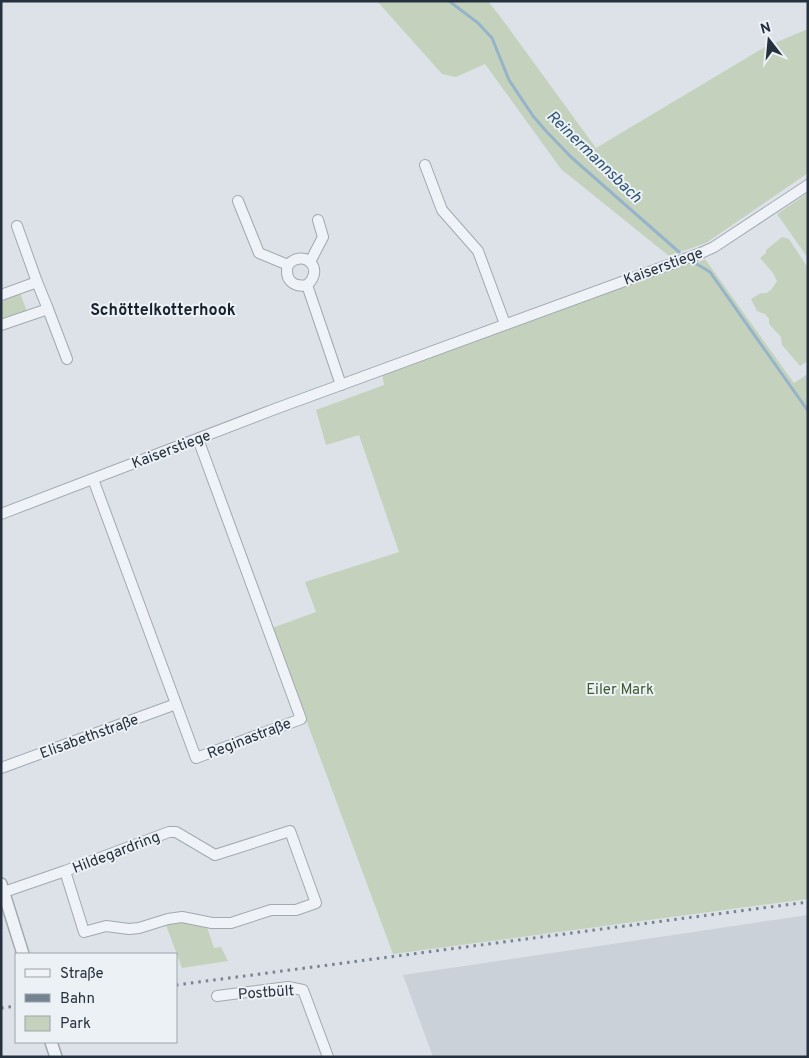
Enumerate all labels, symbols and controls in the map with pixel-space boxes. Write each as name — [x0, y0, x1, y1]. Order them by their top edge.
north arrow — [744, 15, 794, 65]
text: N — [759, 19, 773, 39]
water label: Reinermannsbach — [542, 107, 646, 208]
street label: Kaiserstiege — [621, 244, 706, 291]
district label: Schöttelkotterhook — [90, 301, 236, 321]
street label: Kaiserstiege — [129, 427, 214, 474]
park label: Eiler Mark — [586, 681, 654, 700]
street label: Elisabethstraße — [38, 711, 141, 764]
street label: Reginastraße — [205, 715, 294, 764]
street label: Hildegardring — [70, 828, 163, 879]
legend — [15, 953, 178, 1043]
text: Straße — [60, 965, 104, 984]
street label: Postbült — [237, 982, 295, 1005]
text: Bahn — [60, 990, 95, 1009]
text: Park — [60, 1015, 91, 1034]

